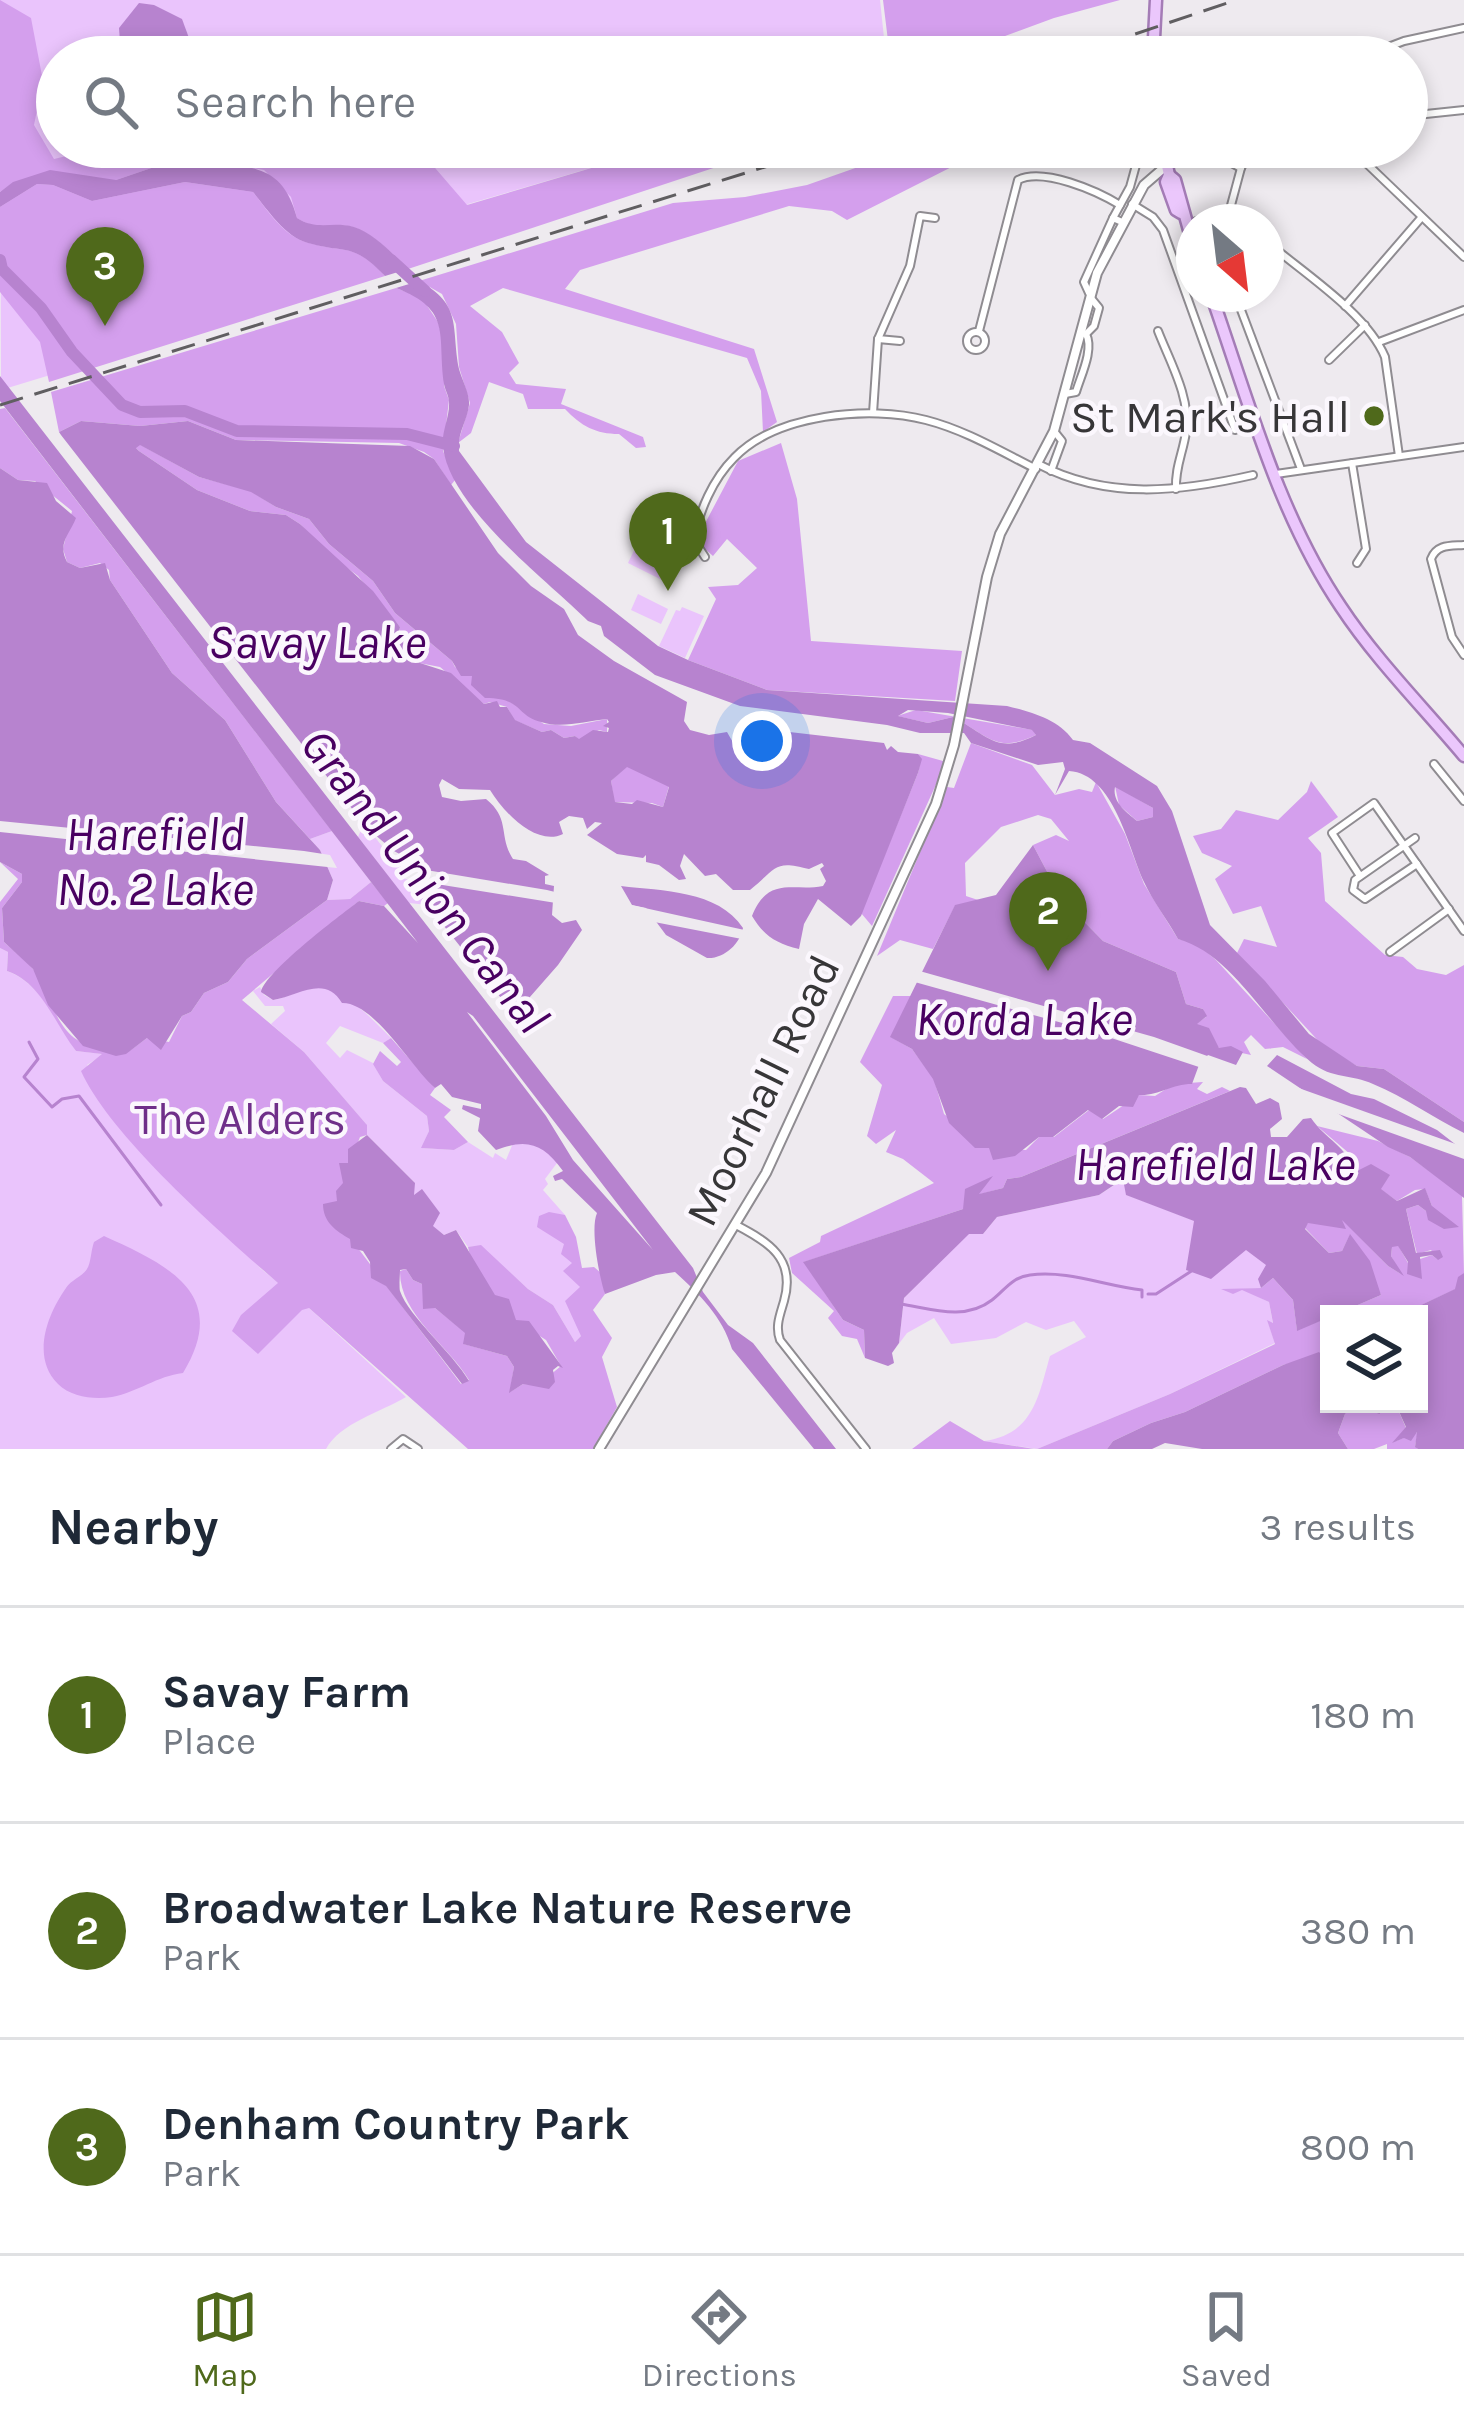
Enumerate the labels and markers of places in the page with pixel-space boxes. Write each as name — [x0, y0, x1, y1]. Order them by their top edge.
pin: 3 — [66, 227, 144, 326]
place label: St Mark's Hall — [1070, 391, 1350, 443]
marker: St Mark's Hall — [1361, 403, 1387, 429]
pin: 1 — [629, 492, 707, 591]
pin: 2 — [1009, 872, 1087, 971]

